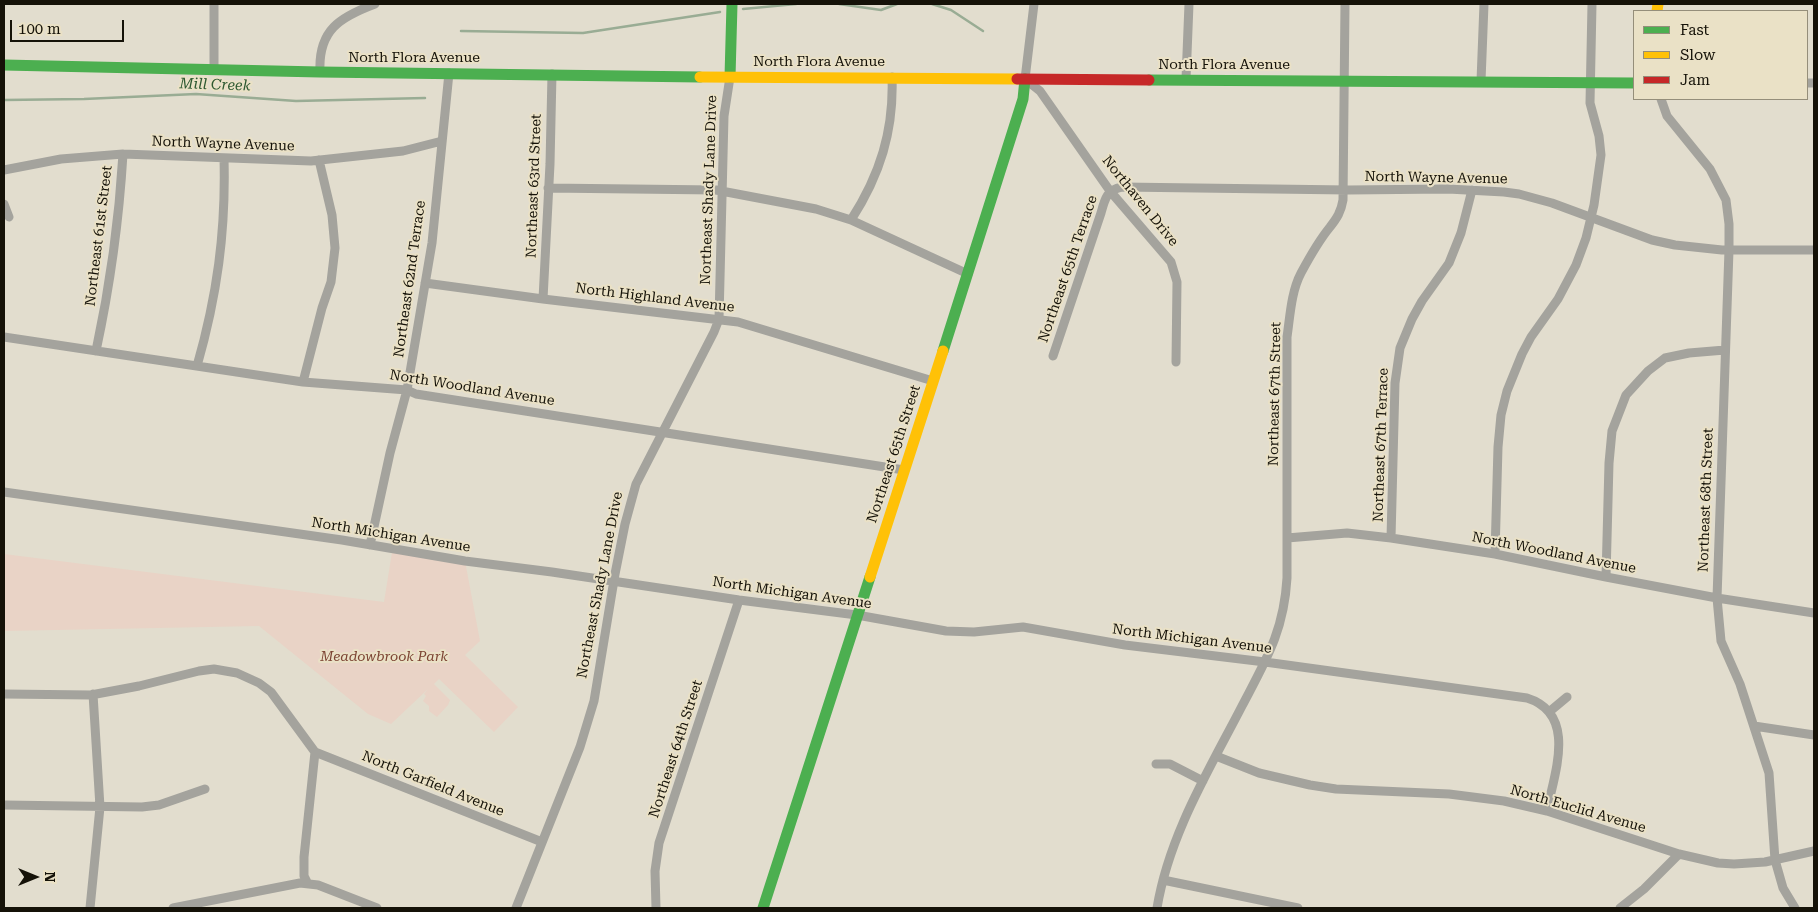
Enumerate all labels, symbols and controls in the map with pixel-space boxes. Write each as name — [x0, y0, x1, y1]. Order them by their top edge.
scale bar — [12, 10, 126, 42]
legend — [1633, 10, 1808, 100]
text: 100 m — [18, 20, 61, 38]
text: Fast — [1680, 21, 1709, 39]
text: Slow — [1680, 46, 1715, 64]
street label: North Flora Avenue — [348, 50, 480, 66]
street label: North Flora Avenue — [753, 54, 885, 70]
street label: North Flora Avenue — [1158, 57, 1290, 73]
text: Jam — [1680, 71, 1710, 89]
water label: Mill Creek — [179, 75, 251, 95]
street label: Northeast Shady Lane Drive — [697, 95, 721, 285]
street label: Northeast 63rd Street — [523, 114, 545, 258]
street label: North Wayne Avenue — [151, 133, 295, 155]
street label: Northaven Drive — [1098, 152, 1182, 250]
street label: Northeast 61st Street — [82, 165, 116, 307]
street label: North Wayne Avenue — [1364, 168, 1508, 188]
street label: Northeast 65th Terrace — [1035, 193, 1101, 345]
street label: Northeast 62nd Terrace — [391, 200, 429, 358]
street label: North Highland Avenue — [575, 280, 735, 316]
street label: Northeast 67th Street — [1265, 322, 1285, 466]
street label: North Woodland Avenue — [388, 367, 556, 409]
street label: Northeast 67th Terrace — [1370, 368, 1392, 522]
street label: Northeast 65th Street — [864, 383, 924, 525]
street label: Northeast 68th Street — [1695, 428, 1717, 572]
street label: Northeast Shady Lane Drive — [574, 490, 626, 680]
street label: North Michigan Avenue — [310, 514, 472, 556]
street label: North Woodland Avenue — [1470, 529, 1638, 577]
street label: North Michigan Avenue — [711, 574, 873, 612]
street label: North Michigan Avenue — [1111, 621, 1273, 657]
park label: Meadowbrook Park — [320, 649, 448, 665]
street label: Northeast 64th Street — [646, 678, 706, 820]
street label: North Garfield Avenue — [359, 748, 507, 820]
street label: North Euclid Avenue — [1508, 782, 1648, 836]
north arrow — [10, 852, 60, 902]
text: N — [42, 872, 58, 882]

